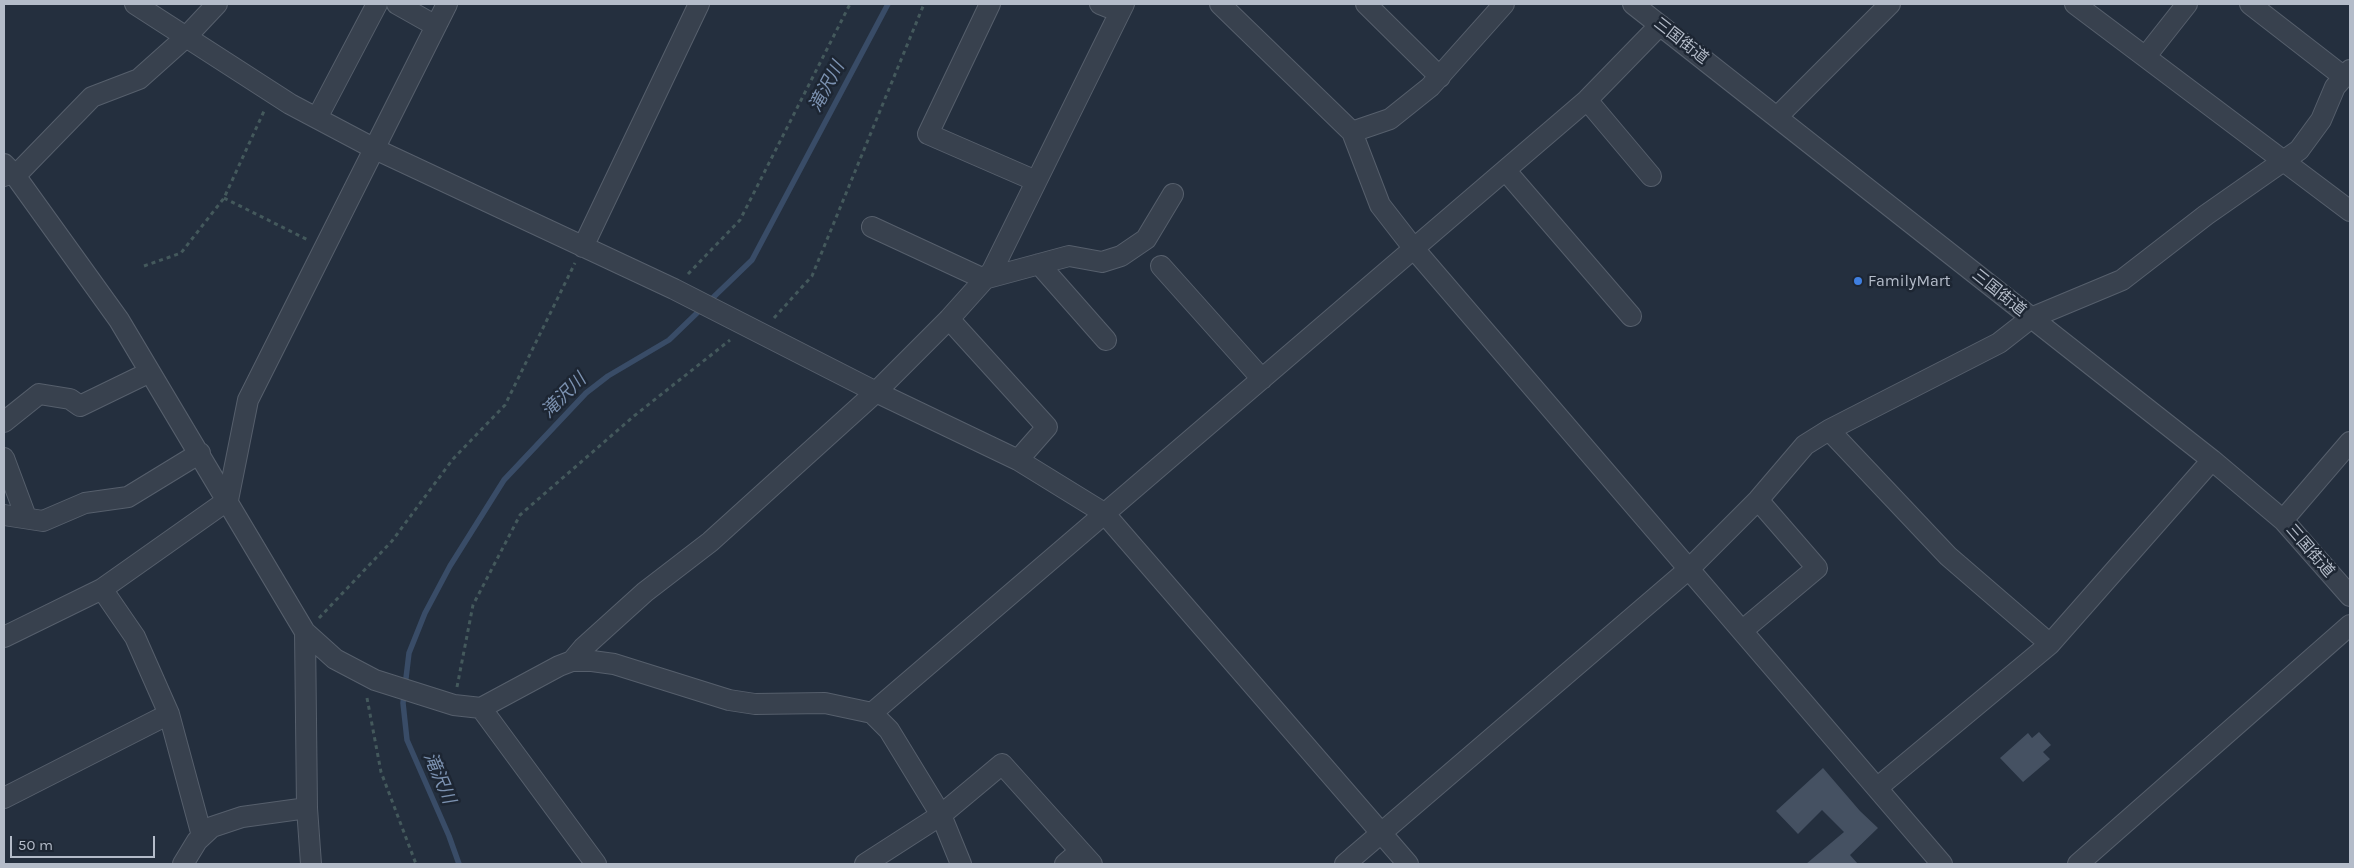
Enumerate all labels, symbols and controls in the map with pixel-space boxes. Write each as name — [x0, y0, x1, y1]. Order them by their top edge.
street label: 三国街道 — [1650, 14, 1712, 68]
water label: 滝沢川 — [805, 58, 849, 116]
street label: 三国街道 — [1968, 265, 2030, 321]
place label: FamilyMart — [1868, 271, 1951, 291]
marker: FamilyMart — [1852, 275, 1864, 287]
water label: 滝沢川 — [537, 369, 591, 423]
street label: 三国街道 — [2282, 521, 2338, 581]
water label: 滝沢川 — [419, 749, 459, 807]
scale bar — [12, 826, 158, 858]
text: 50 m — [18, 836, 53, 854]

